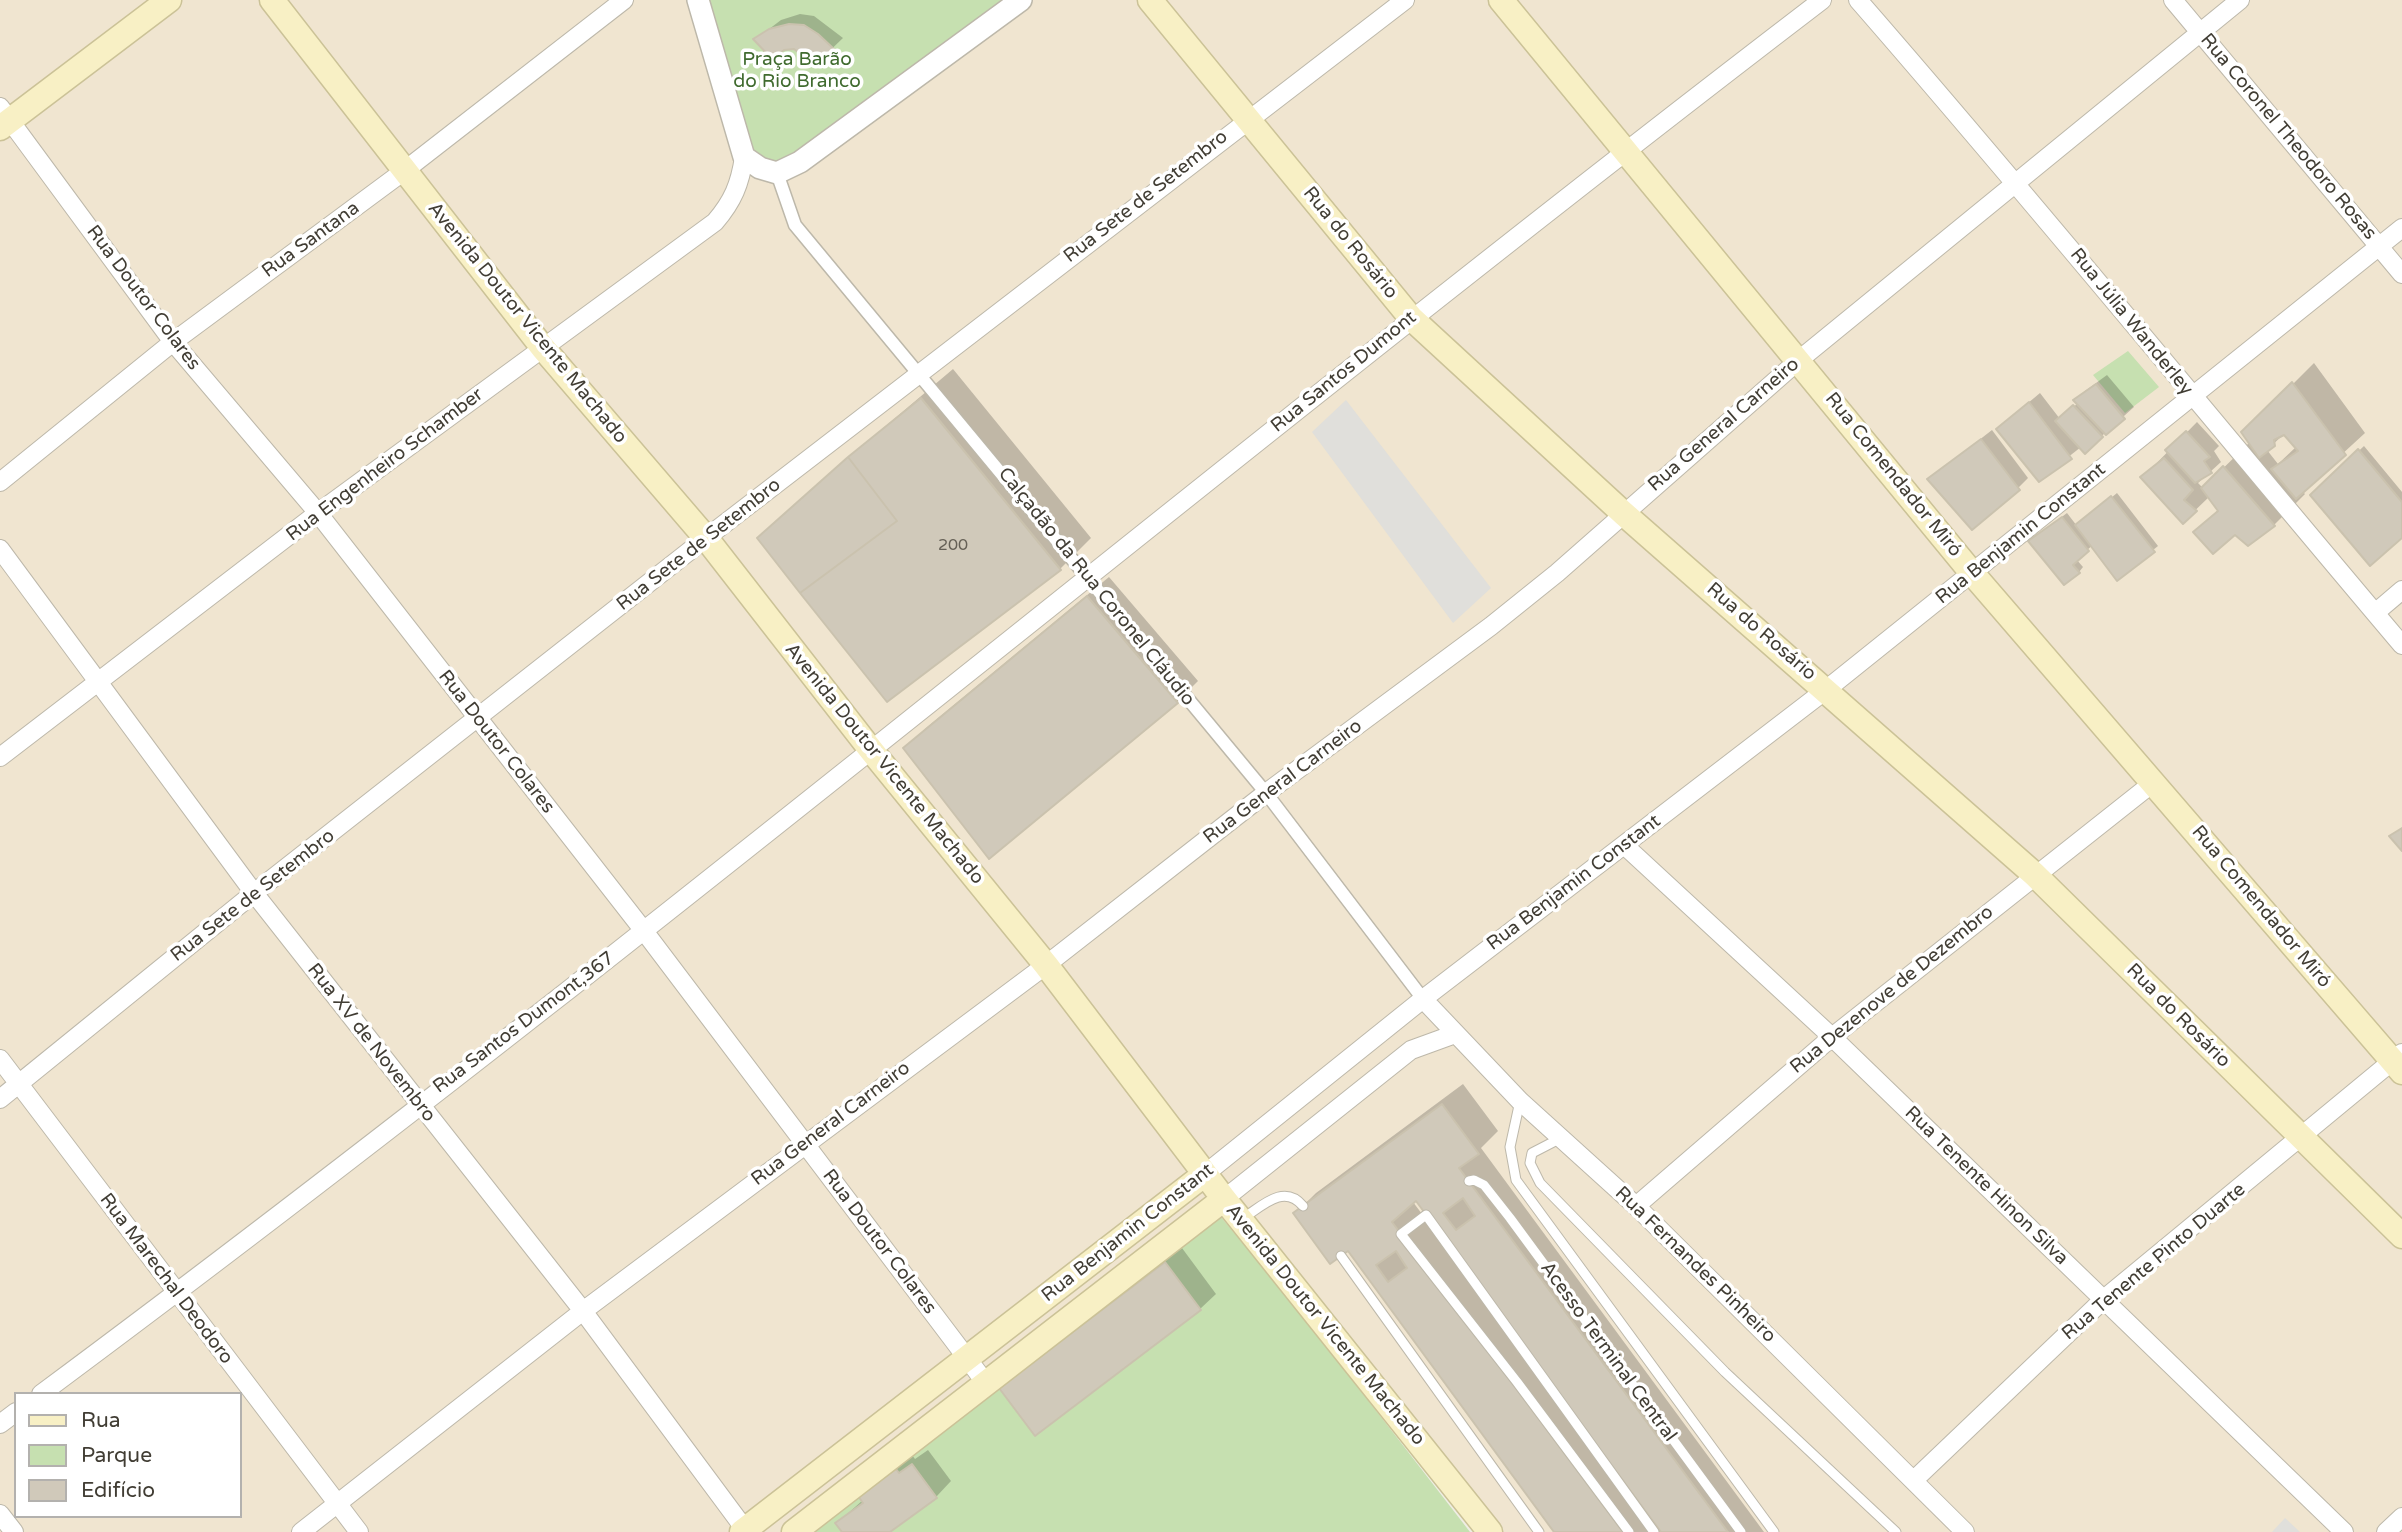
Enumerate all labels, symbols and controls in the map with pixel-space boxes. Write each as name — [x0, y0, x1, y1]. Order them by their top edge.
street label: Rua Coronel Theodoro Rosas — [2195, 29, 2381, 245]
park label: Praça Barão do Rio Branco — [733, 49, 861, 93]
street label: Rua Sete de Setembro — [1059, 126, 1233, 268]
street label: Rua do Rosário — [1298, 182, 1402, 304]
street label: Rua Santana — [258, 197, 364, 283]
street label: Avenida Doutor Vicente Machado — [423, 198, 631, 448]
street label: Rua Doutor Colares — [81, 221, 205, 375]
street label: Rua Júlia Wanderley — [2065, 244, 2197, 400]
street label: Rua Santos Dumont — [1267, 306, 1421, 438]
street label: Rua General Carneiro — [1644, 353, 1804, 497]
street label: Rua Engenheiro Schamber — [282, 383, 488, 547]
street label: Rua Comendador Miró — [1820, 388, 1966, 562]
street label: Rua Benjamin Constant — [1931, 458, 2111, 610]
street label: Calçadão da Rua Coronel Cláudio — [993, 463, 1199, 711]
street label: Rua Sete de Setembro — [612, 474, 786, 616]
house number: 200 — [938, 536, 968, 556]
street label: Rua do Rosário — [1702, 578, 1820, 686]
street label: Avenida Doutor Vicente Machado — [780, 639, 988, 889]
street label: Rua Doutor Colares — [433, 666, 559, 818]
street label: Rua General Carneiro — [1199, 715, 1367, 849]
street label: Rua Benjamin Constant — [1483, 810, 1665, 956]
street label: Rua Comendador Miró — [2186, 821, 2336, 993]
street label: Rua Sete de Setembro — [166, 825, 340, 967]
street label: Rua Dezenove de Dezembro — [1786, 901, 1998, 1079]
street label: Rua Santos Dumont,367 — [429, 947, 619, 1099]
street label: Rua XV de Novembro — [302, 959, 440, 1127]
street label: Rua do Rosário — [2121, 959, 2235, 1073]
street label: Rua General Carneiro — [747, 1057, 915, 1191]
street label: Rua Tenente Hinon Silva — [1900, 1102, 2072, 1270]
street label: Rua Benjamin Constant — [1037, 1159, 1219, 1307]
street label: Rua Doutor Colares — [817, 1165, 941, 1319]
street label: Rua Tenente Pinto Duarte — [2058, 1179, 2250, 1345]
street label: Rua Fernandes Pinheiro — [1610, 1182, 1780, 1348]
street label: Rua Marechal Deodoro — [94, 1189, 238, 1369]
street label: Avenida Doutor Vicente Machado — [1221, 1200, 1429, 1450]
street label: Acesso Terminal Central — [1535, 1258, 1681, 1446]
legend — [14, 1392, 242, 1518]
text: Rua — [81, 1408, 121, 1433]
text: Parque — [81, 1443, 152, 1468]
text: Edifício — [81, 1478, 155, 1503]

